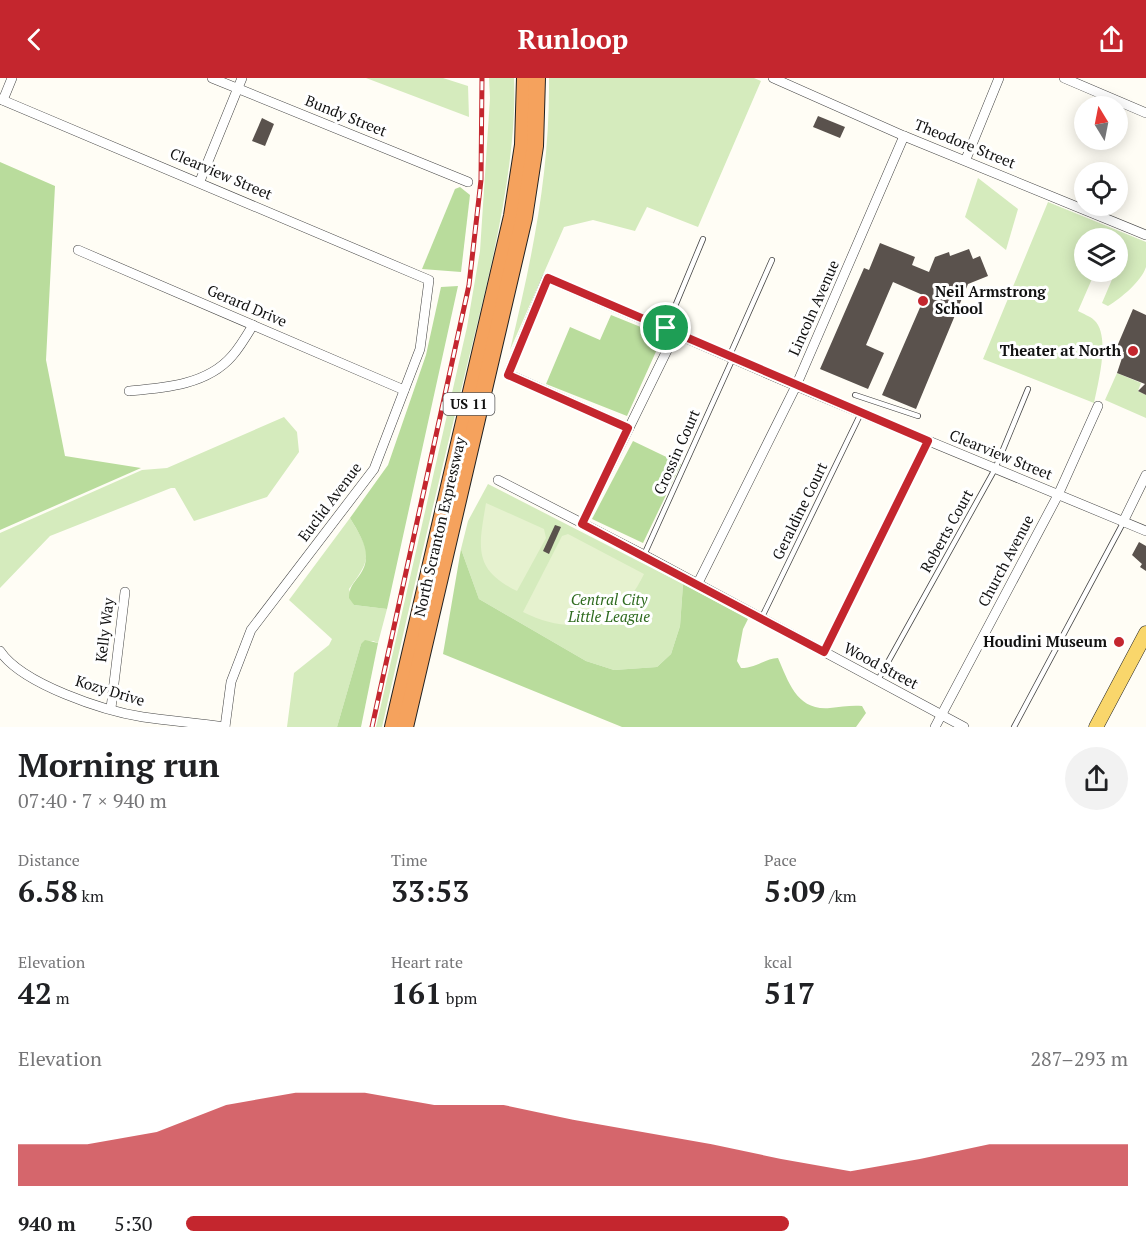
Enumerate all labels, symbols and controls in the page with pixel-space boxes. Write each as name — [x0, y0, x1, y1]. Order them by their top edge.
text: Runloop — [518, 21, 628, 57]
icon: back — [18, 23, 51, 56]
icon: share — [1095, 23, 1128, 56]
street label: Bundy Street — [303, 90, 391, 141]
north arrow — [1074, 96, 1128, 150]
map controls — [1074, 96, 1128, 282]
street label: Theodore Street — [912, 114, 1019, 173]
street label: Clearview Street — [167, 142, 276, 204]
button: locate — [1074, 162, 1128, 216]
button: layers — [1074, 228, 1128, 282]
street label: Lincoln Avenue — [783, 257, 843, 359]
street label: Gerard Drive — [204, 279, 290, 331]
place label: Neil Armstrong School — [935, 281, 1046, 318]
marker: Neil Armstrong School — [916, 294, 930, 308]
pin — [640, 302, 691, 353]
icon: arrive — [649, 311, 682, 344]
place label: Theater at North — [1000, 340, 1121, 360]
marker: Theater at North — [1126, 344, 1140, 358]
road number: US 11 — [444, 393, 494, 415]
street label: Crossin Court — [648, 405, 704, 497]
street label: Clearview Street — [947, 424, 1056, 484]
street label: North Scranton Expressway — [409, 434, 470, 619]
street label: Euclid Avenue — [293, 458, 366, 545]
street label: Geraldine Court — [767, 458, 832, 563]
street label: Roberts Court — [915, 485, 977, 576]
street label: Church Avenue — [973, 511, 1038, 610]
park label: Central City Little League — [567, 589, 650, 626]
street label: Kelly Way — [90, 596, 118, 663]
place label: Houdini Museum — [983, 631, 1107, 651]
marker: Houdini Museum — [1112, 635, 1126, 649]
street label: Wood Street — [841, 637, 923, 693]
street label: Kozy Drive — [73, 670, 147, 710]
text: Morning run — [18, 743, 220, 786]
button: share — [1065, 747, 1128, 810]
text: 07:40 · 7 × 940 m — [18, 787, 167, 814]
text: Distance — [18, 849, 80, 871]
text: Time — [391, 849, 428, 871]
text: Pace — [764, 849, 797, 871]
text: 6.58 — [18, 871, 78, 911]
text: 33:53 — [391, 871, 469, 911]
text: 5:09 — [764, 871, 825, 911]
text: km — [78, 885, 104, 907]
text: /km — [825, 885, 857, 907]
text: Elevation — [18, 951, 85, 973]
text: Heart rate — [391, 951, 463, 973]
text: kcal — [764, 951, 792, 973]
text: 42 — [18, 973, 52, 1013]
text: 161 — [391, 973, 442, 1013]
text: 517 — [764, 973, 815, 1013]
text: m — [52, 987, 70, 1009]
text: bpm — [442, 987, 477, 1009]
text: Elevation — [18, 1045, 102, 1072]
text: 287–293 m — [1030, 1045, 1128, 1072]
text: 940 m — [18, 1210, 76, 1237]
text: 5:30 — [114, 1210, 153, 1237]

